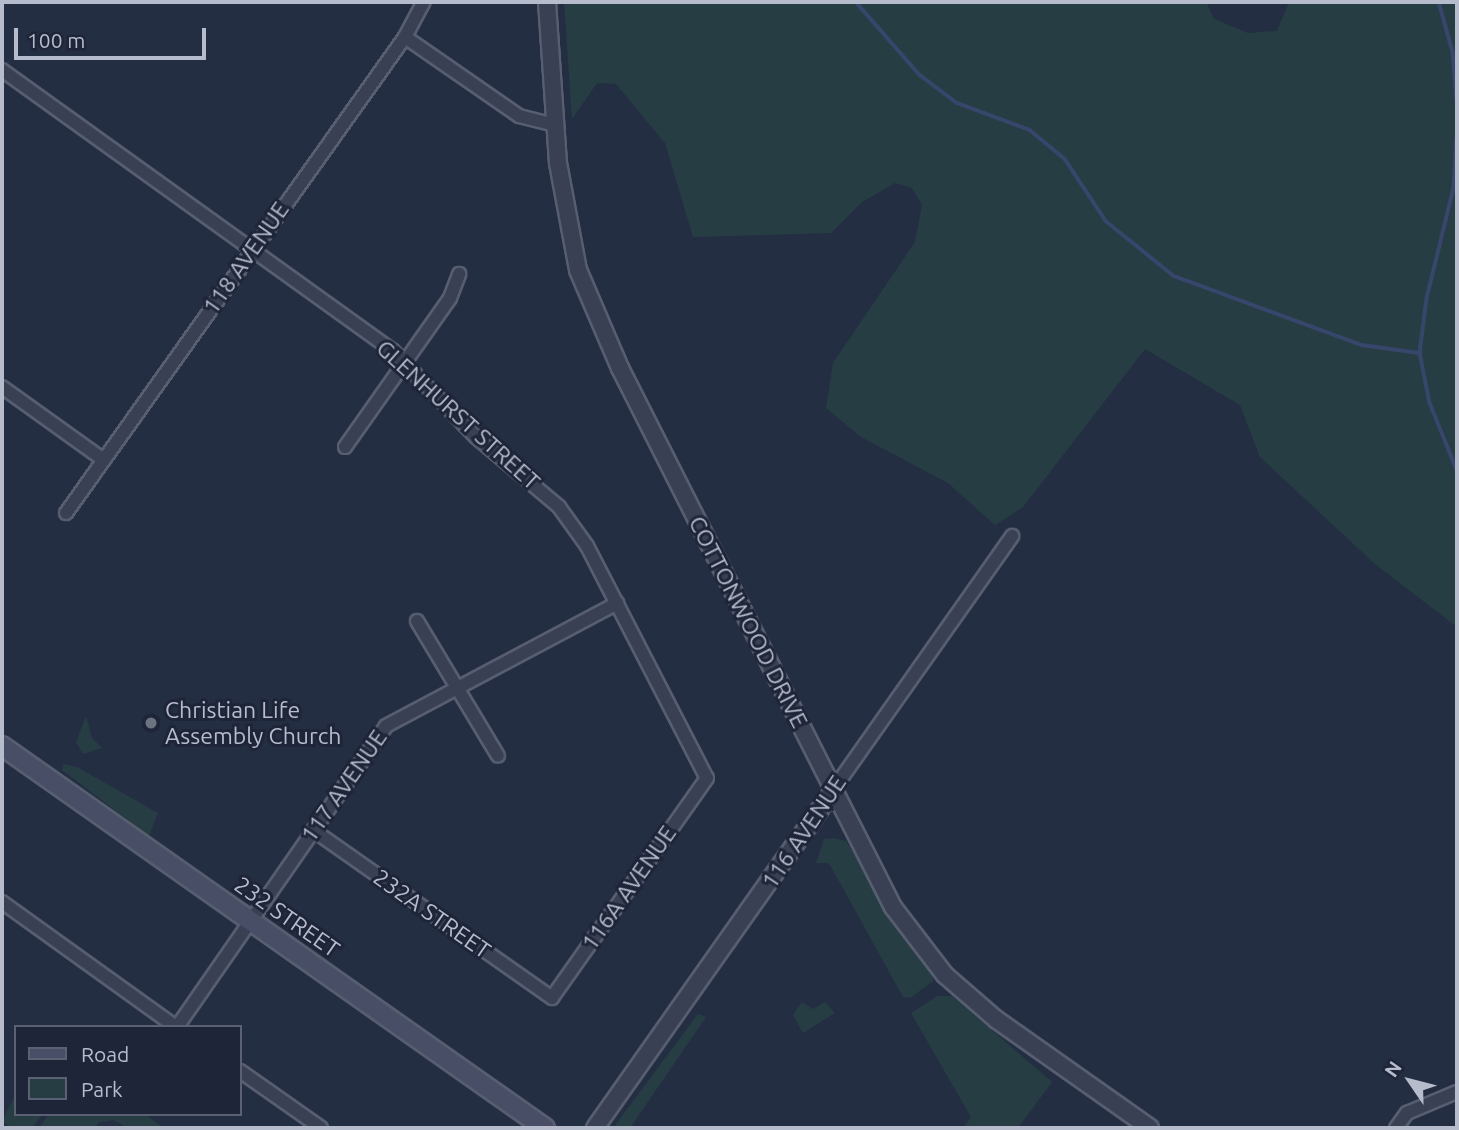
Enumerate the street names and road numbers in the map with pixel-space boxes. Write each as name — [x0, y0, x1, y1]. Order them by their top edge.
street label: 118 AVENUE — [197, 197, 295, 319]
street label: GLENHURST STREET — [371, 334, 545, 496]
street label: COTTONWOOD DRIVE — [683, 512, 813, 732]
street label: 117 AVENUE — [295, 725, 393, 847]
street label: 116 AVENUE — [756, 770, 852, 894]
street label: 116A AVENUE — [576, 821, 682, 955]
street label: 232A STREET — [368, 863, 496, 965]
street label: 232 STREET — [229, 871, 345, 963]

